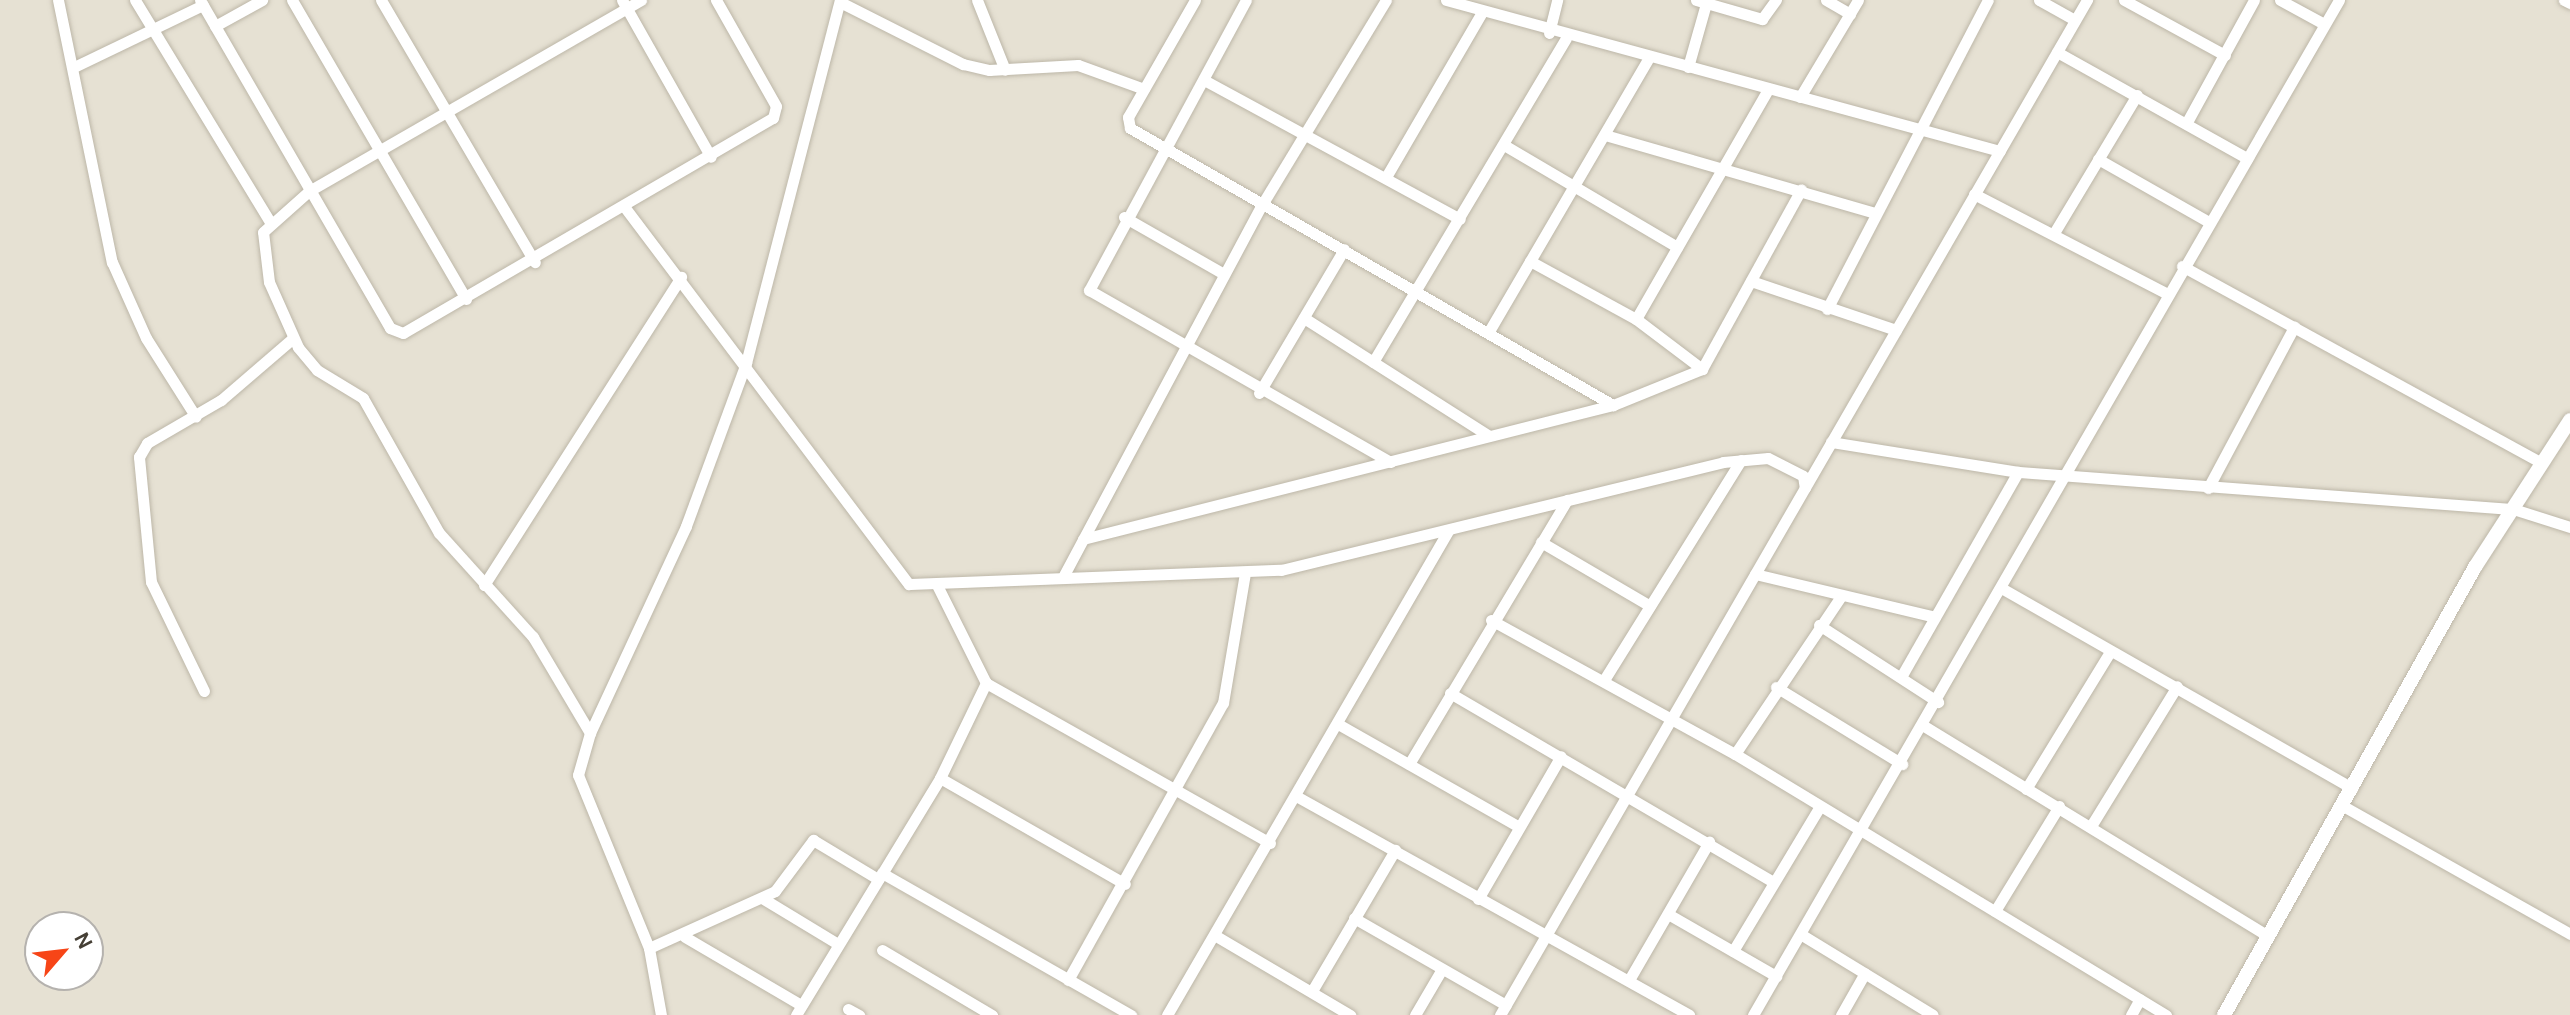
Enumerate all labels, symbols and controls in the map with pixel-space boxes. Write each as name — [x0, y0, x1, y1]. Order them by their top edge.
north arrow — [24, 911, 104, 991]
text: N — [68, 928, 99, 954]

